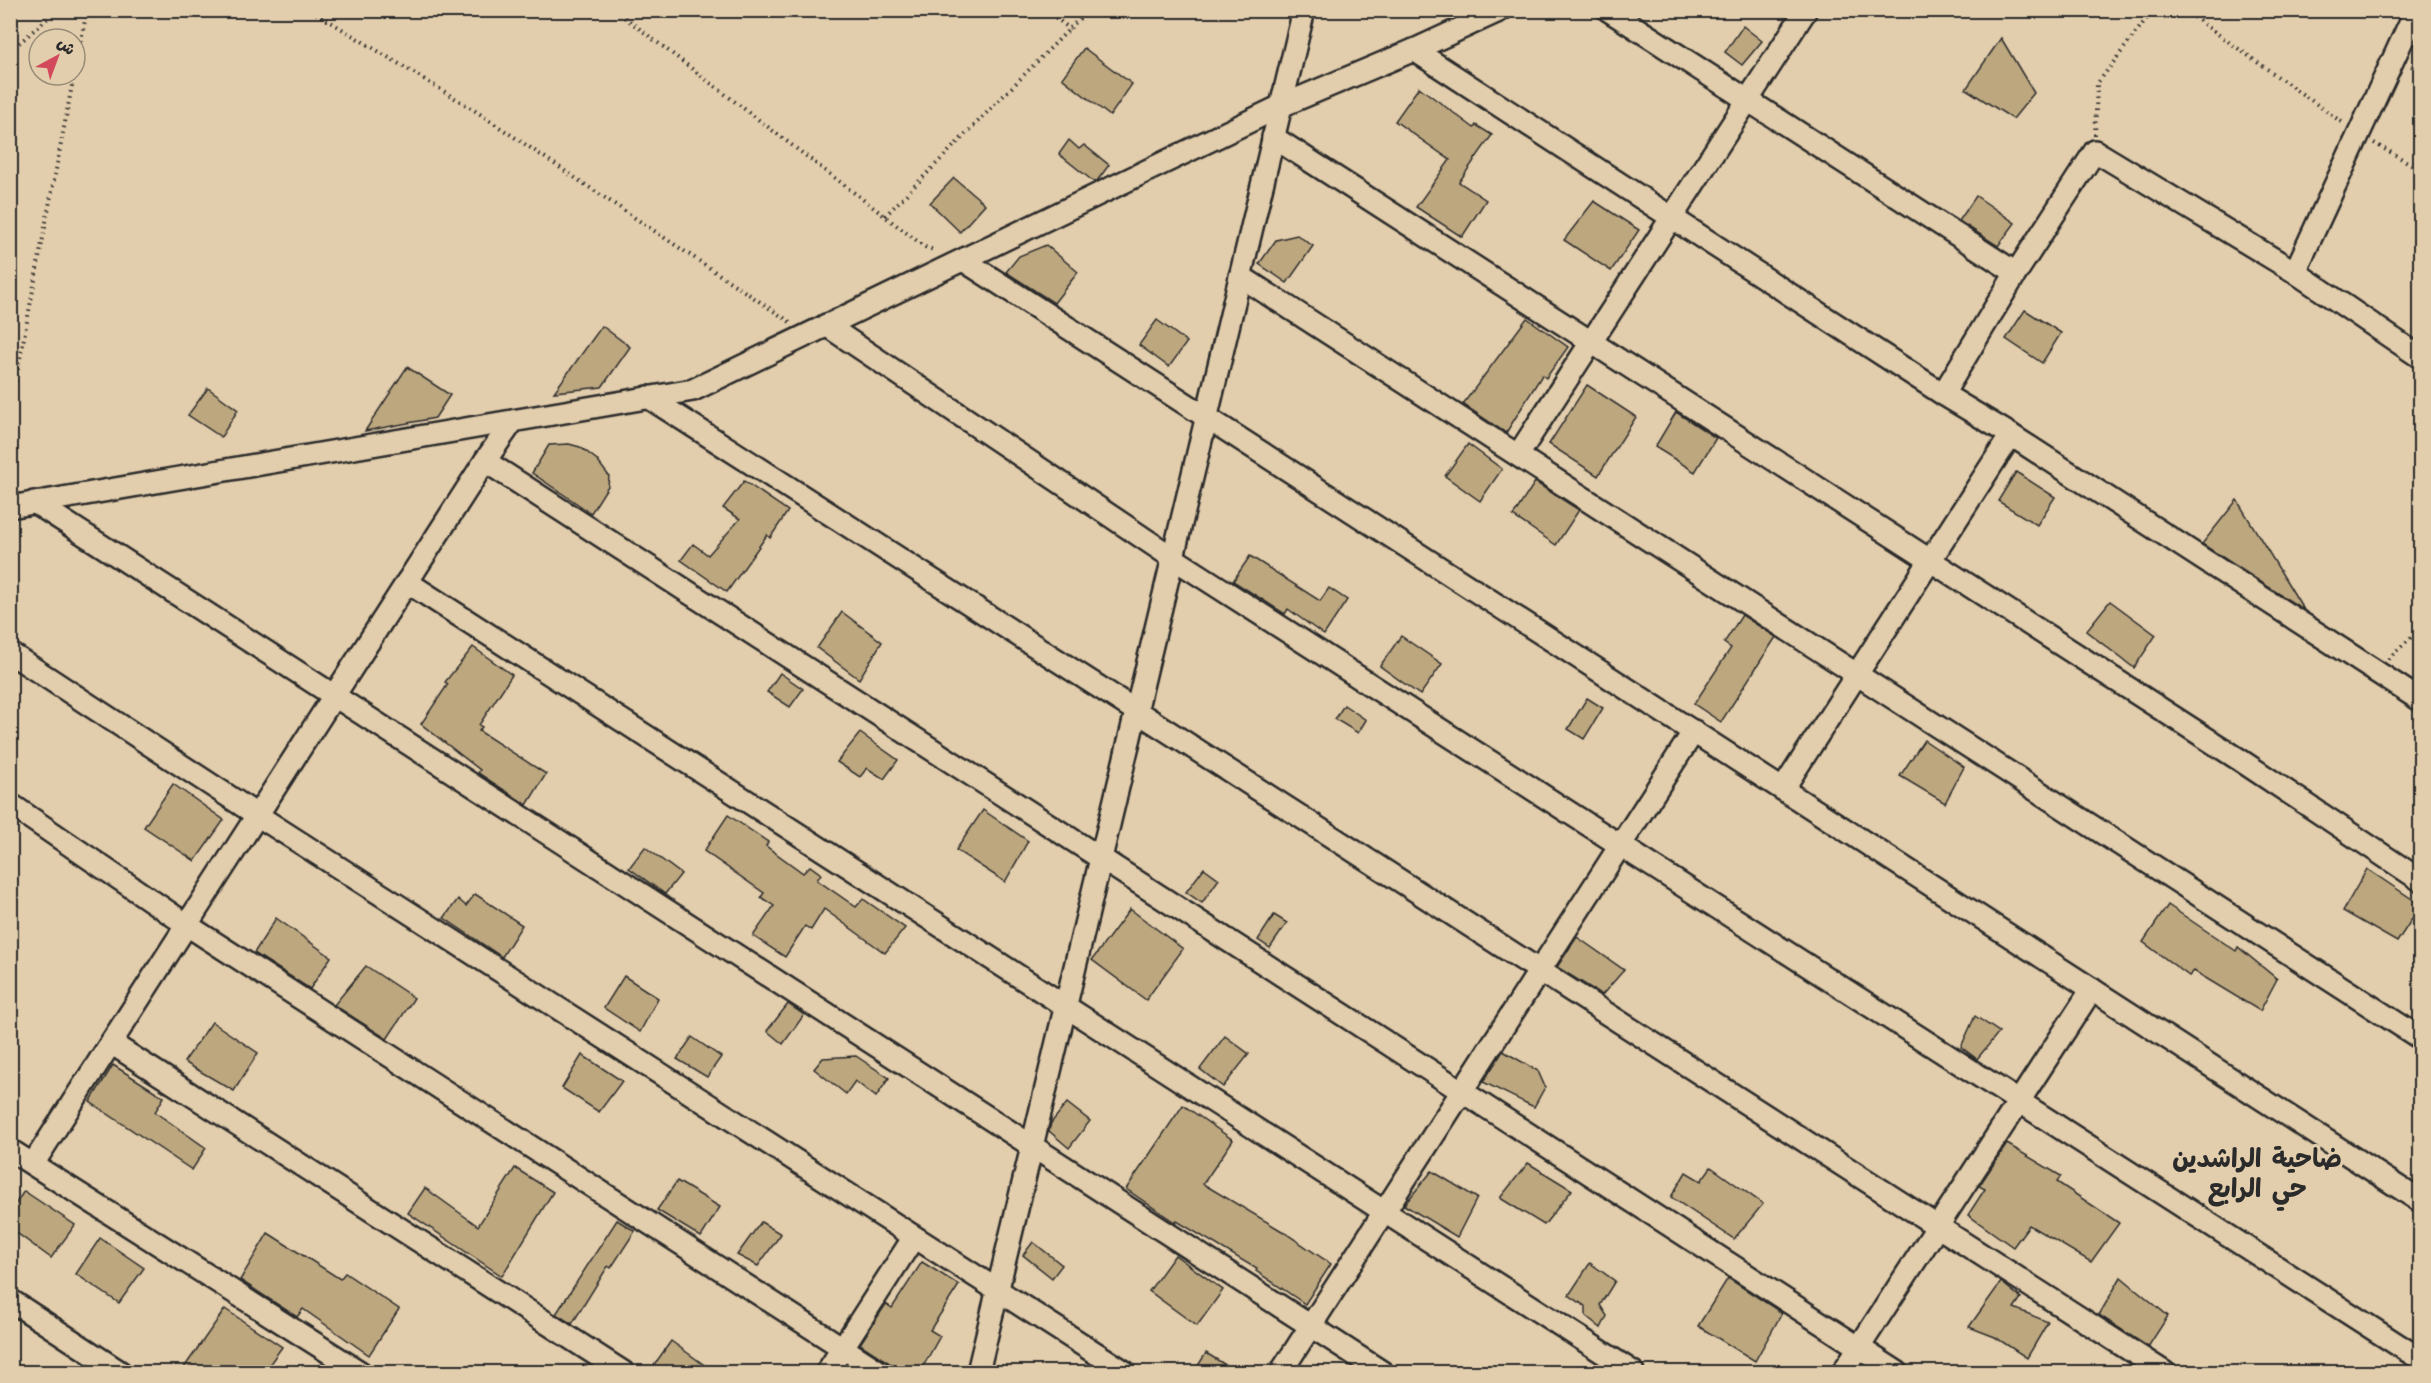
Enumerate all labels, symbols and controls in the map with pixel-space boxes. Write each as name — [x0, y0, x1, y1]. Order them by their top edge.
north arrow — [27, 27, 87, 87]
text: ش — [51, 32, 81, 62]
district label: ضاحية الراشدين حي الرابع — [2172, 1139, 2342, 1212]

